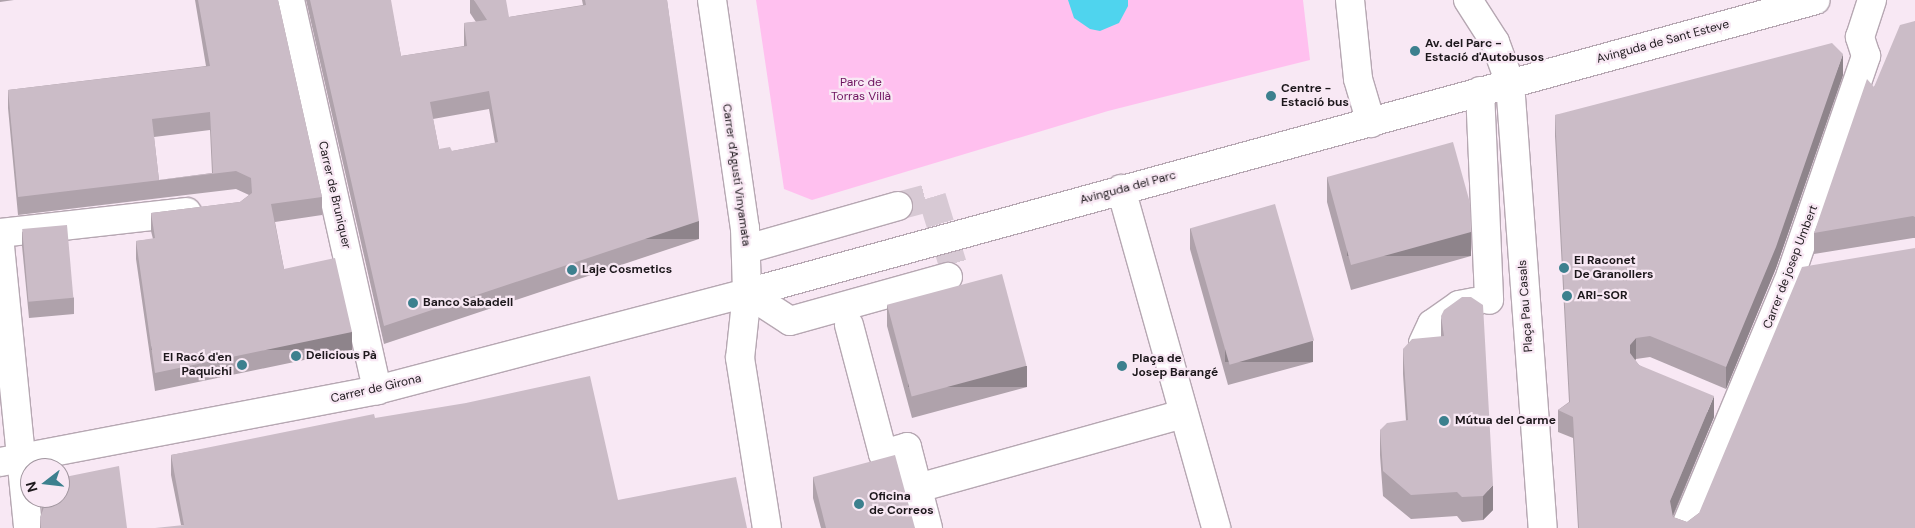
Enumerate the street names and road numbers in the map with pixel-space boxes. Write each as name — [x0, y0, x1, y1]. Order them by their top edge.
street label: Avinguda de Sant Esteve — [1595, 17, 1731, 67]
street label: Carrer d'Agustí Vinyamata — [719, 103, 753, 247]
street label: Carrer de Bruniquer — [315, 140, 353, 250]
street label: Avinguda del Parc — [1078, 168, 1178, 208]
street label: Carrer de josep Umbert — [1761, 203, 1821, 331]
street label: Plaça Pau Casals — [1516, 259, 1536, 353]
street label: Carrer de Girona — [329, 372, 423, 406]

